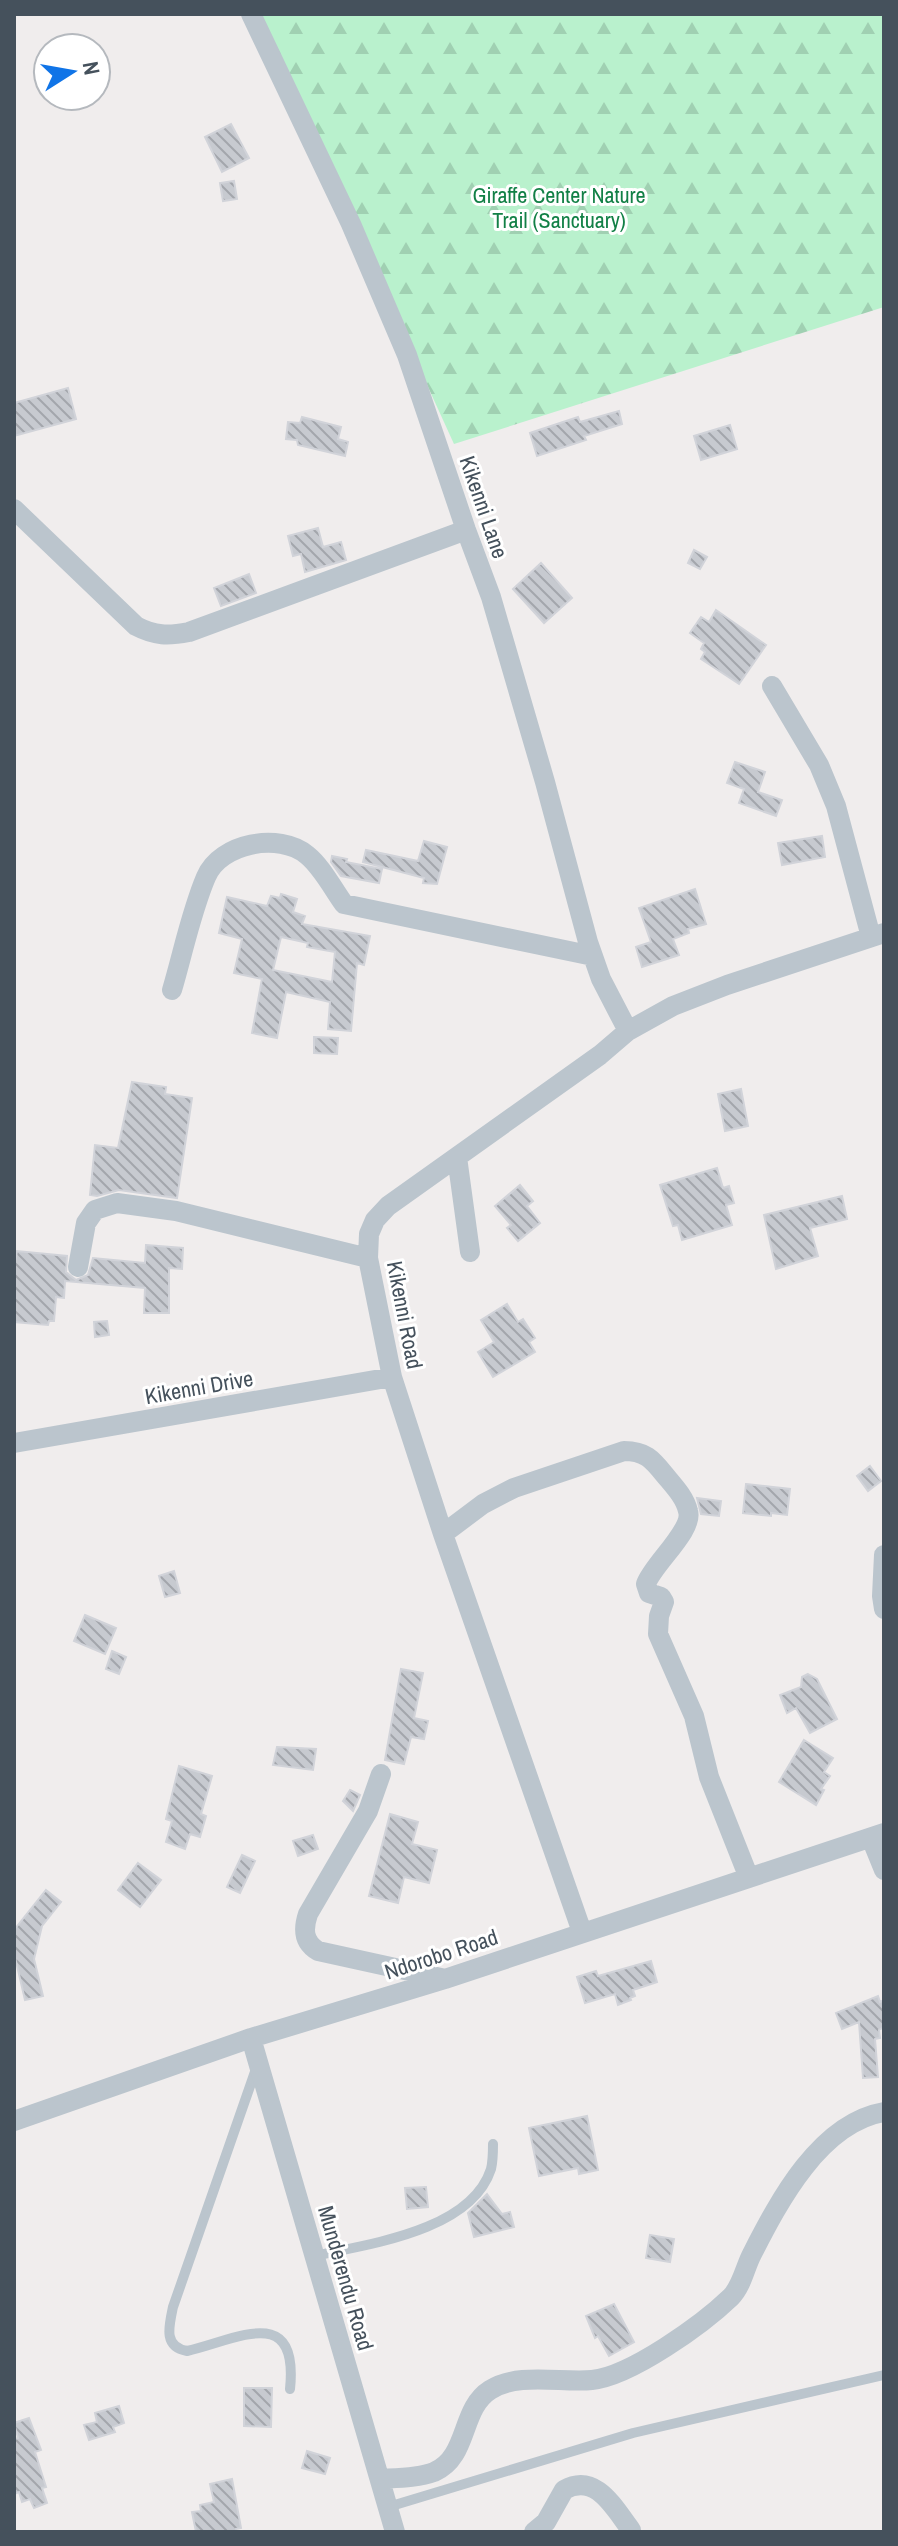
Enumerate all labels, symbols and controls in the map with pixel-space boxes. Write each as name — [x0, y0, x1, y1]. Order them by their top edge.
north arrow — [32, 32, 112, 112]
text: N — [76, 59, 108, 77]
park label: Giraffe Center Nature Trail (Sanctuary) — [472, 180, 646, 235]
street label: Kikenni Lane — [453, 452, 515, 562]
street label: Kikenni Road — [380, 1258, 430, 1372]
street label: Kikenni Drive — [143, 1363, 255, 1411]
street label: Ndorobo Road — [381, 1922, 501, 1986]
street label: Munderendu Road — [311, 2202, 381, 2354]

